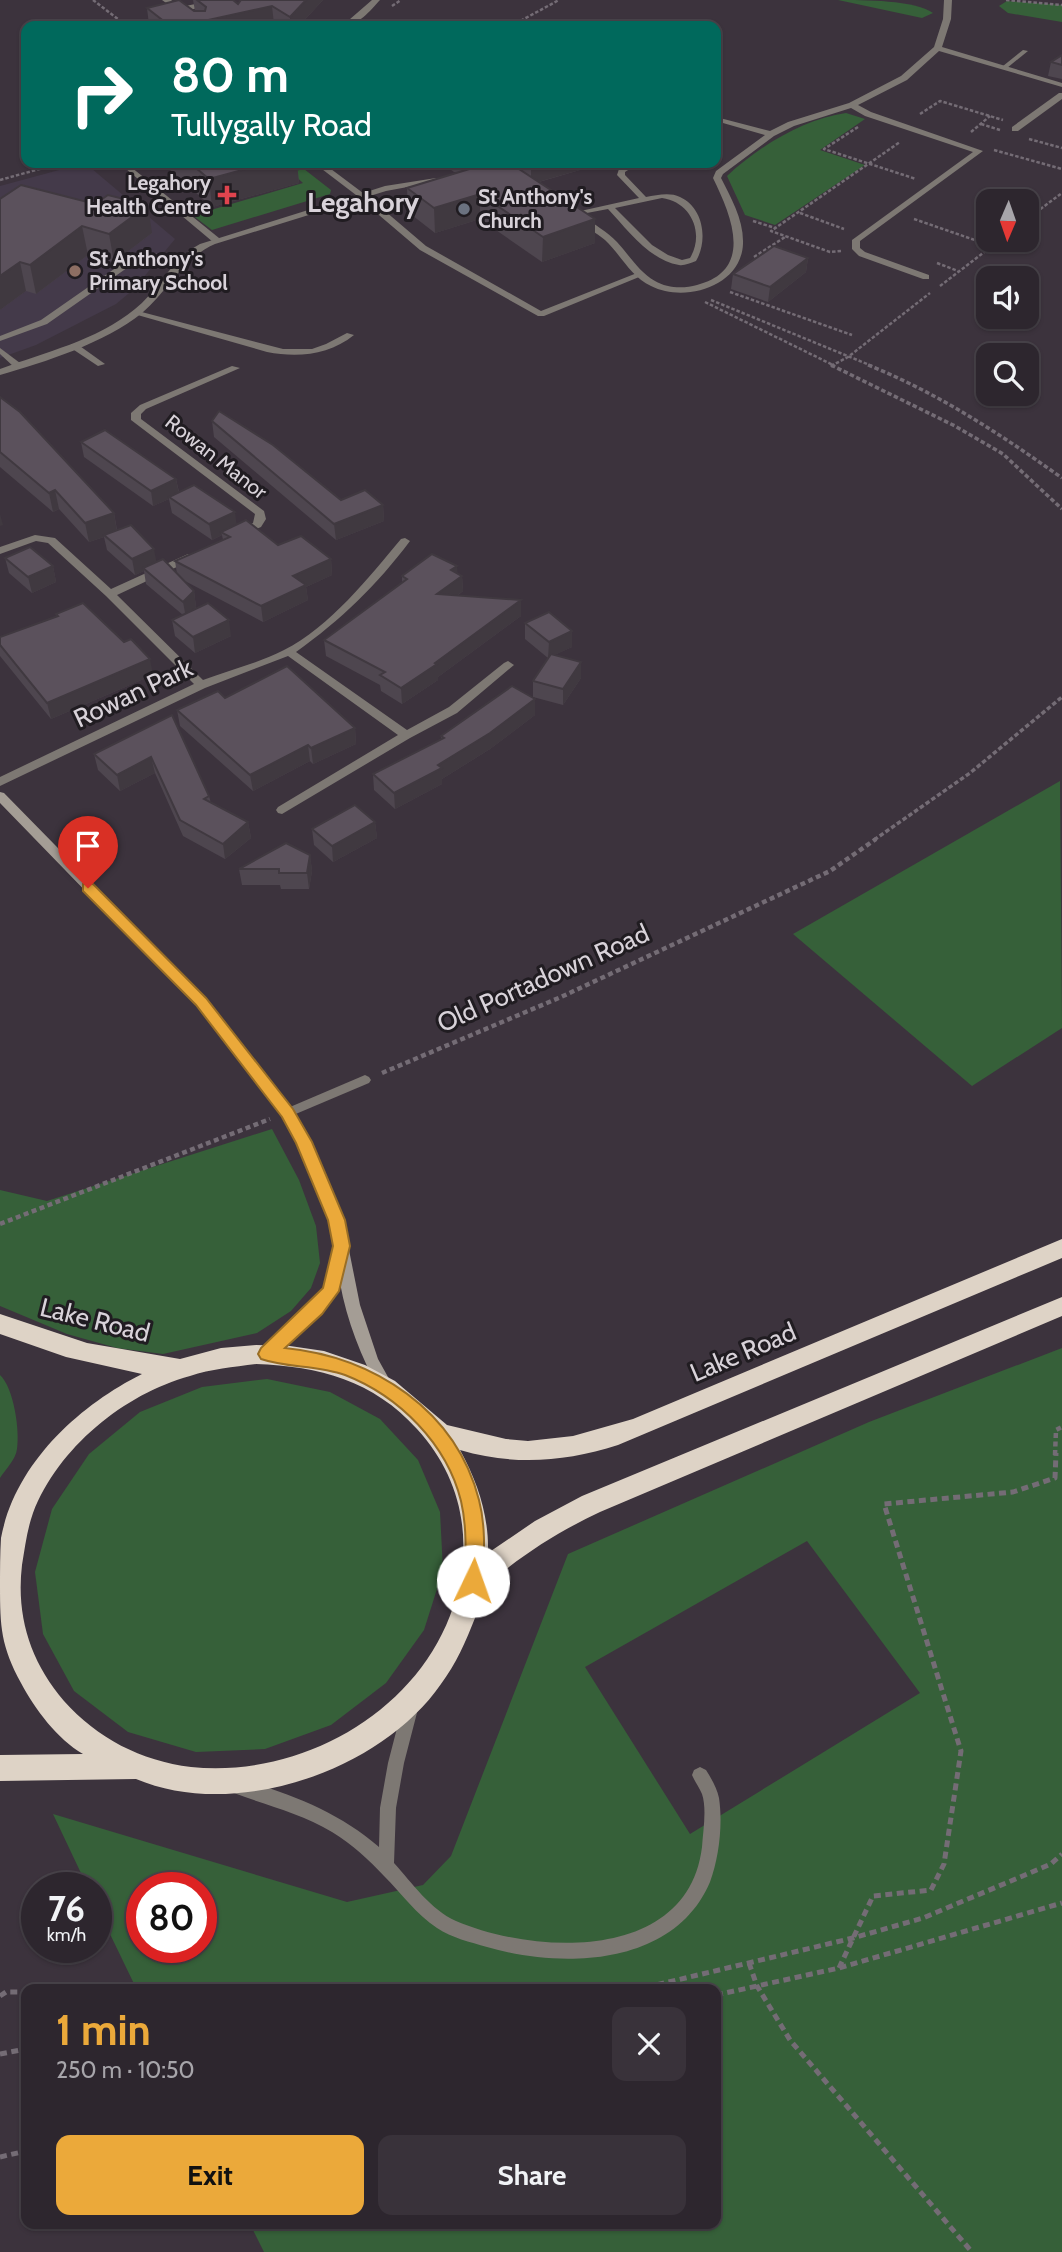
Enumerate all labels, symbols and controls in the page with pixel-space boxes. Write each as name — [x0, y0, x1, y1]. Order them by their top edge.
text: 80 m — [171, 45, 289, 104]
icon: right — [56, 49, 147, 140]
text: Tullygally Road — [171, 105, 372, 144]
place label: Legahory Health Centre — [86, 170, 212, 219]
place label: St Anthony's Church — [478, 184, 592, 233]
marker: Legahory Health Centre — [217, 185, 237, 205]
district label: Legahory — [307, 185, 419, 219]
north arrow — [976, 189, 1040, 252]
map controls — [976, 189, 1039, 406]
marker: St Anthony's Church — [456, 201, 472, 217]
place label: St Anthony's Primary School — [89, 246, 228, 295]
marker: St Anthony's Primary School — [67, 263, 83, 279]
button: sound — [976, 266, 1039, 329]
button: search — [976, 343, 1039, 406]
street label: Rowan Manor — [160, 409, 272, 504]
street label: Rowan Park — [68, 651, 198, 735]
pin — [58, 816, 118, 888]
icon: arrive — [69, 827, 107, 865]
street label: Old Portadown Road — [432, 917, 654, 1039]
street label: Lake Road — [37, 1291, 153, 1349]
street label: Lake Road — [685, 1315, 801, 1389]
position arrow — [436, 1544, 510, 1618]
speed limit sign: 80 — [126, 1872, 217, 1963]
text: 76 — [48, 1887, 85, 1930]
text: km/h — [47, 1924, 86, 1946]
text: 1 min — [56, 2004, 151, 2056]
button: close — [612, 2007, 686, 2081]
text: 250 m · 10:50 — [56, 2056, 195, 2084]
button: Exit — [56, 2135, 364, 2215]
button: Share — [378, 2135, 686, 2215]

